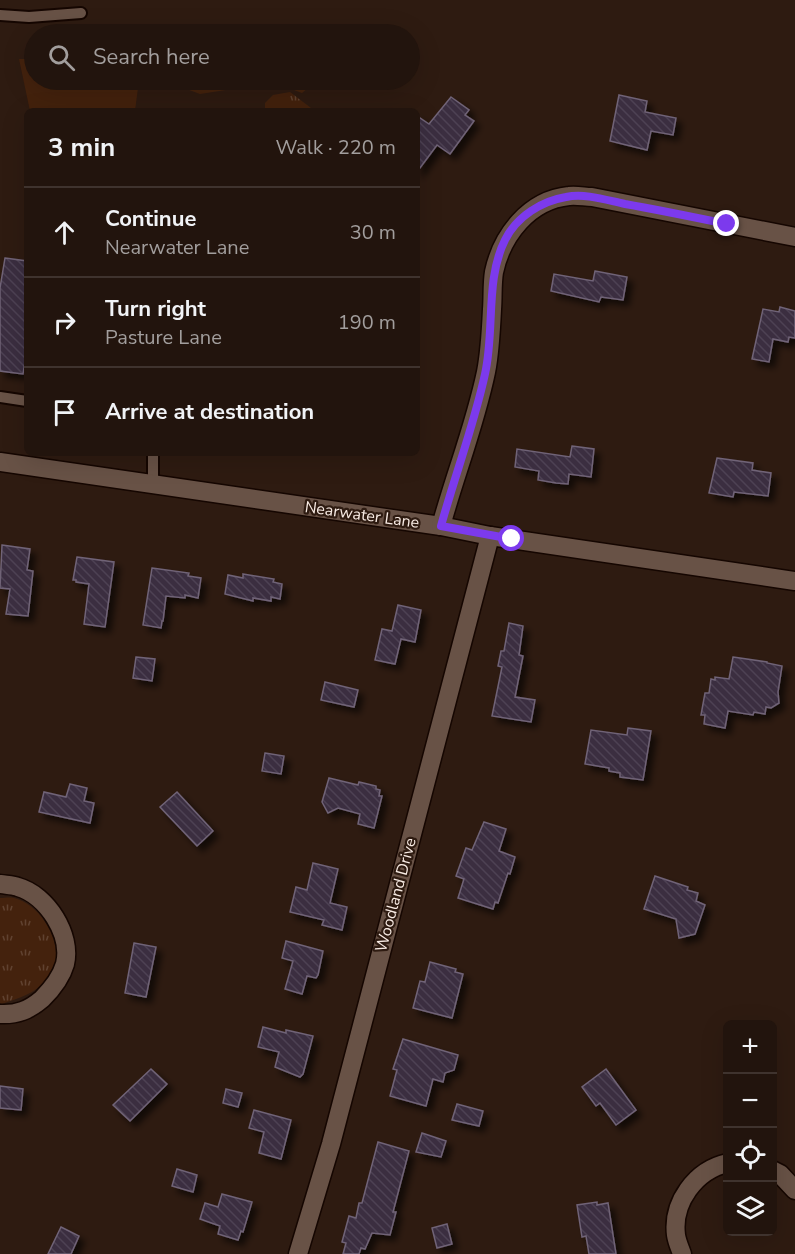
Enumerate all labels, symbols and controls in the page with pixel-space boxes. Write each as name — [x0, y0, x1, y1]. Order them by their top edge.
search box — [24, 24, 420, 90]
icon: search — [45, 41, 78, 74]
text: Search here — [93, 42, 210, 72]
text: 3 min — [48, 130, 115, 165]
text: Walk · 220 m — [276, 134, 396, 161]
text: Continue — [105, 204, 196, 234]
route end — [713, 210, 739, 236]
icon: ahead — [48, 216, 81, 249]
text: 30 m — [350, 219, 396, 246]
text: Nearwater Lane — [105, 234, 249, 261]
text: Turn right — [105, 294, 206, 324]
icon: right — [48, 306, 81, 339]
text: 190 m — [338, 309, 396, 336]
text: Pasture Lane — [105, 324, 222, 351]
icon: arrive — [48, 396, 81, 429]
text: Arrive at destination — [105, 397, 314, 427]
street label: Nearwater Lane — [303, 496, 421, 534]
route start — [498, 525, 524, 551]
street label: Woodland Drive — [370, 835, 422, 955]
map controls — [723, 1020, 777, 1236]
button: + — [723, 1020, 777, 1074]
button: − — [723, 1074, 777, 1128]
button: locate — [723, 1128, 777, 1182]
button: layers — [723, 1182, 777, 1236]

